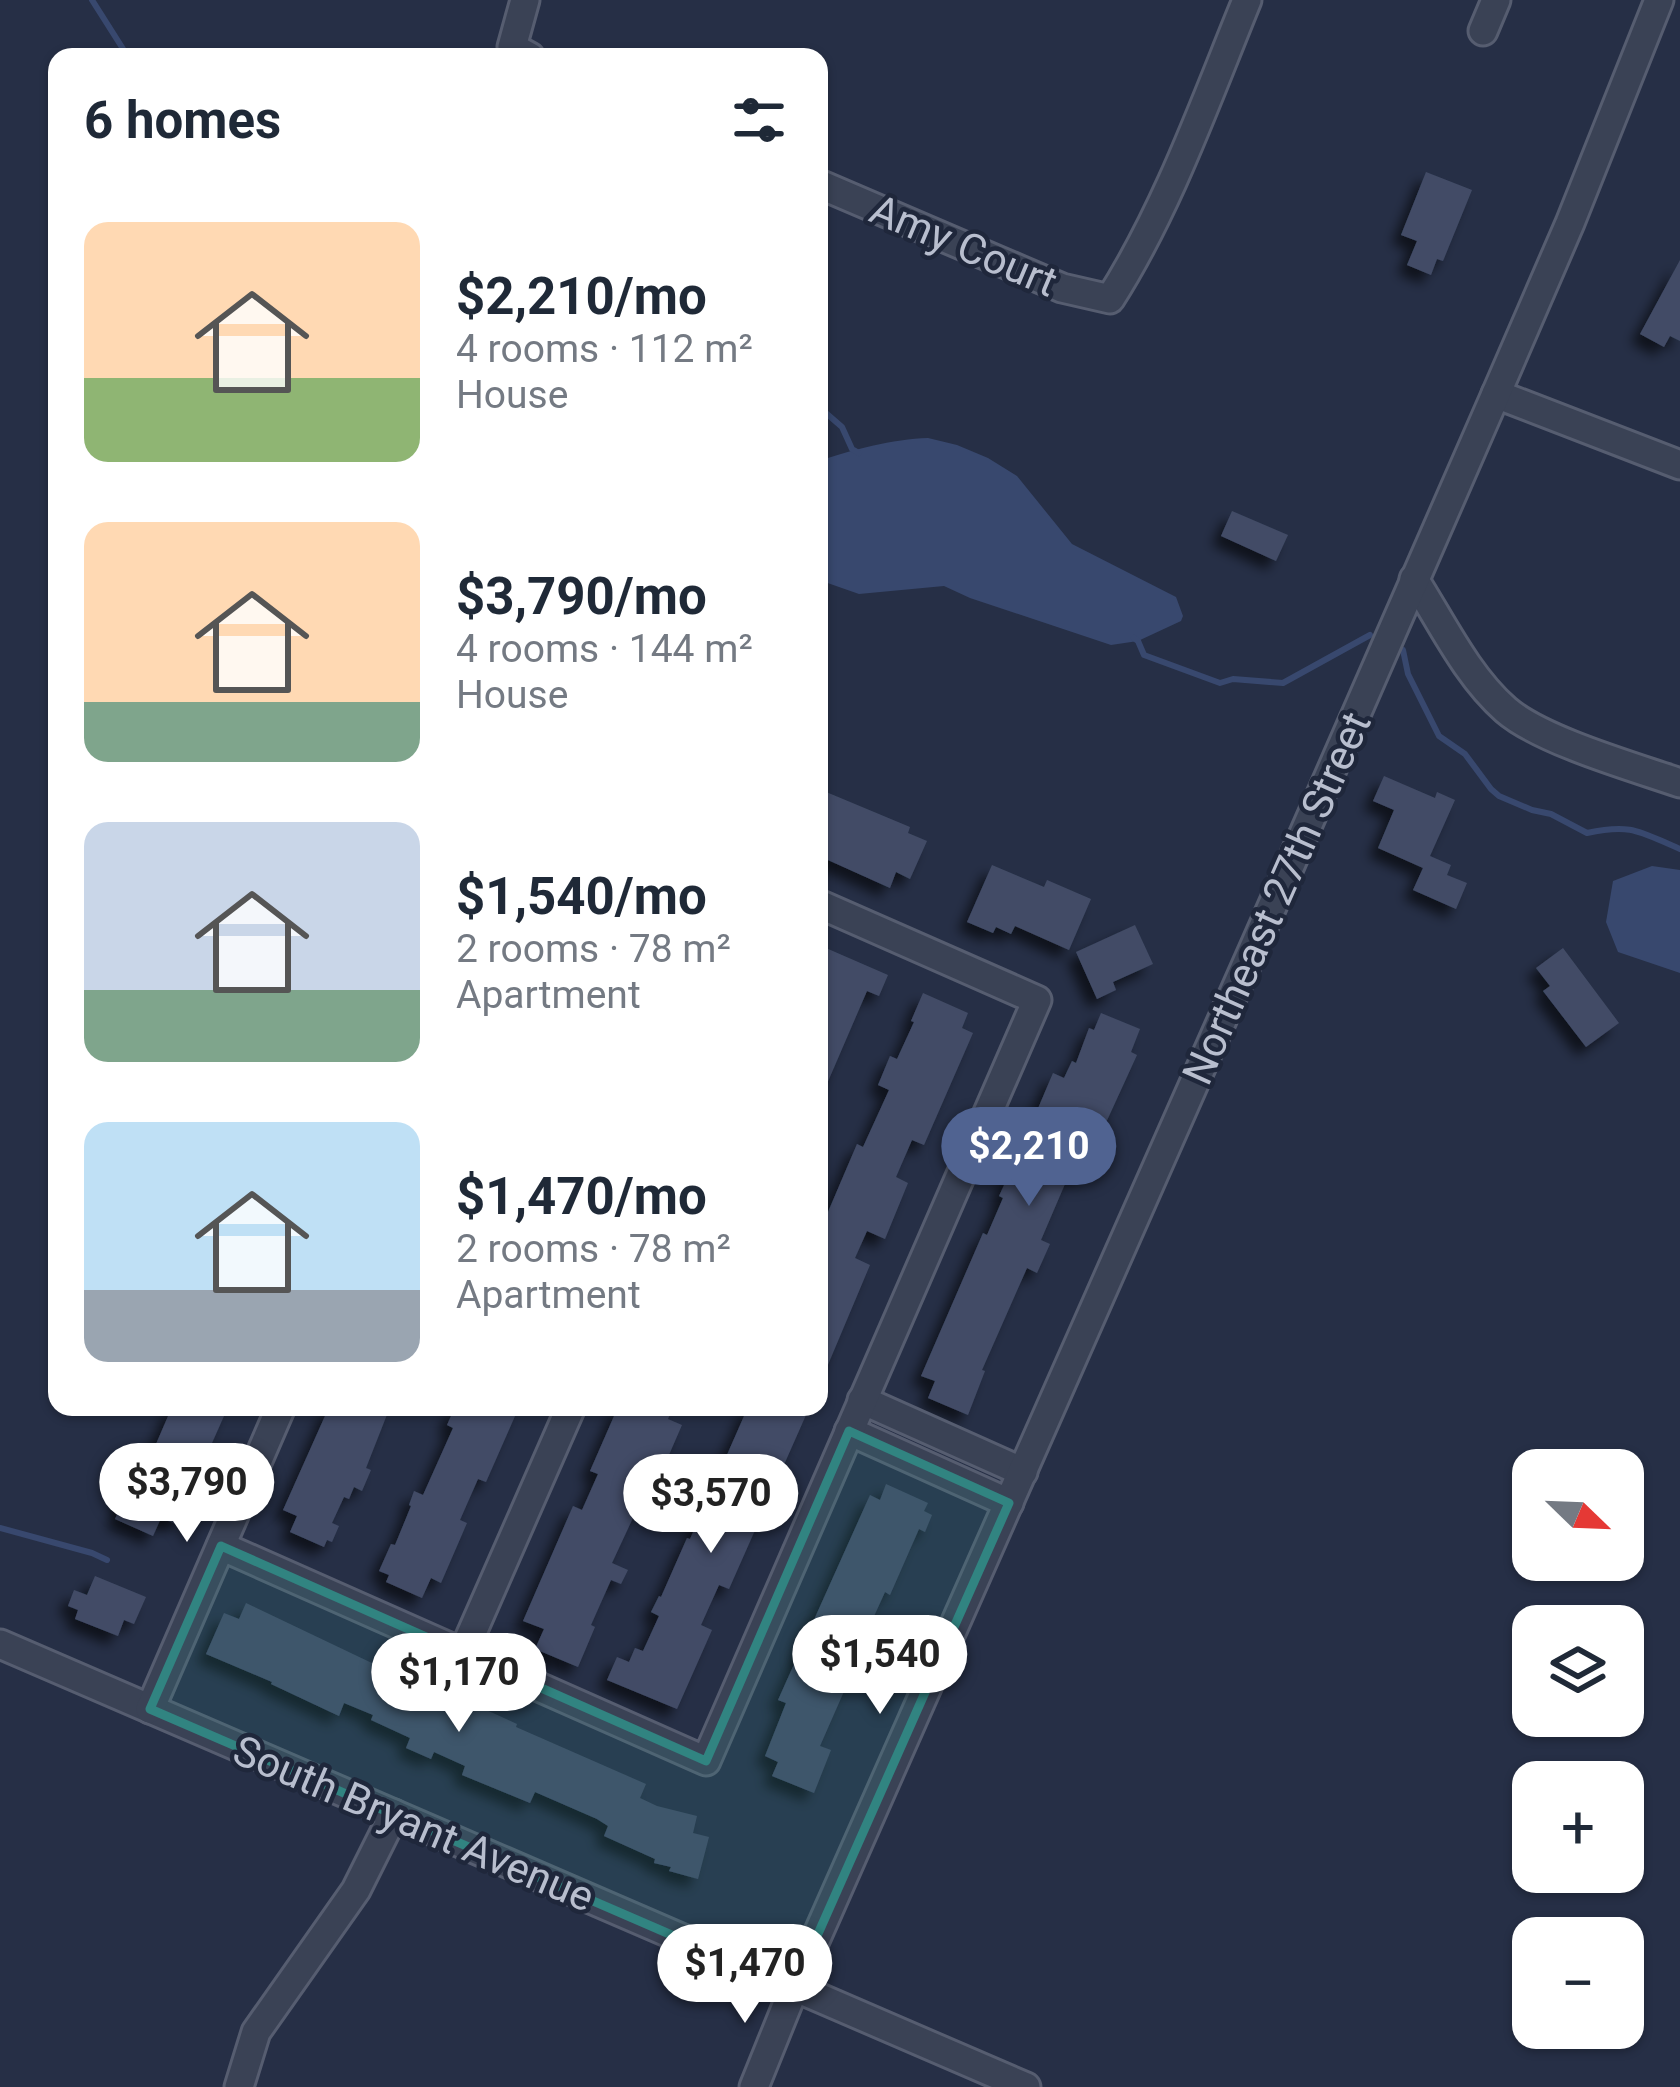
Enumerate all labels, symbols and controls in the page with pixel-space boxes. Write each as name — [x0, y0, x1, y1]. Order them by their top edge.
icon: filters — [726, 87, 792, 153]
text: 6 homes — [84, 91, 281, 150]
street label: Amy Court — [863, 184, 1064, 307]
text: $2,210/mo — [456, 267, 707, 326]
icon: home — [180, 270, 324, 414]
text: 4 rooms · 112 m² — [456, 326, 753, 372]
text: House — [456, 372, 568, 418]
text: $3,790/mo — [456, 567, 707, 626]
icon: home — [180, 570, 324, 714]
text: 4 rooms · 144 m² — [456, 626, 753, 672]
text: House — [456, 672, 568, 718]
street label: Northeast 27th Street — [1172, 704, 1381, 1092]
text: $1,540/mo — [456, 867, 707, 926]
icon: home — [180, 870, 324, 1014]
text: 2 rooms · 78 m² — [456, 926, 731, 972]
text: Apartment — [456, 972, 641, 1018]
pin: $2,210 — [931, 1107, 1127, 1209]
text: $2,210 — [968, 1123, 1090, 1169]
text: $1,470/mo — [456, 1167, 707, 1226]
icon: home — [180, 1170, 324, 1314]
text: 2 rooms · 78 m² — [456, 1226, 731, 1272]
text: Apartment — [456, 1272, 641, 1318]
pin: $3,790 — [89, 1443, 285, 1545]
north arrow — [1512, 1449, 1644, 1581]
map controls — [1512, 1449, 1644, 2049]
pin: $3,570 — [613, 1454, 809, 1556]
text: $3,790 — [126, 1459, 248, 1505]
text: $3,570 — [650, 1470, 772, 1516]
button: layers — [1512, 1605, 1644, 1737]
pin: $1,540 — [782, 1615, 978, 1717]
text: $1,540 — [819, 1631, 941, 1677]
pin: $1,170 — [361, 1633, 557, 1735]
text: $1,170 — [398, 1649, 520, 1695]
street label: South Bryant Avenue — [226, 1725, 602, 1922]
button: + — [1512, 1761, 1644, 1893]
button: − — [1512, 1917, 1644, 2049]
pin: $1,470 — [647, 1924, 843, 2026]
text: $1,470 — [684, 1940, 806, 1986]

